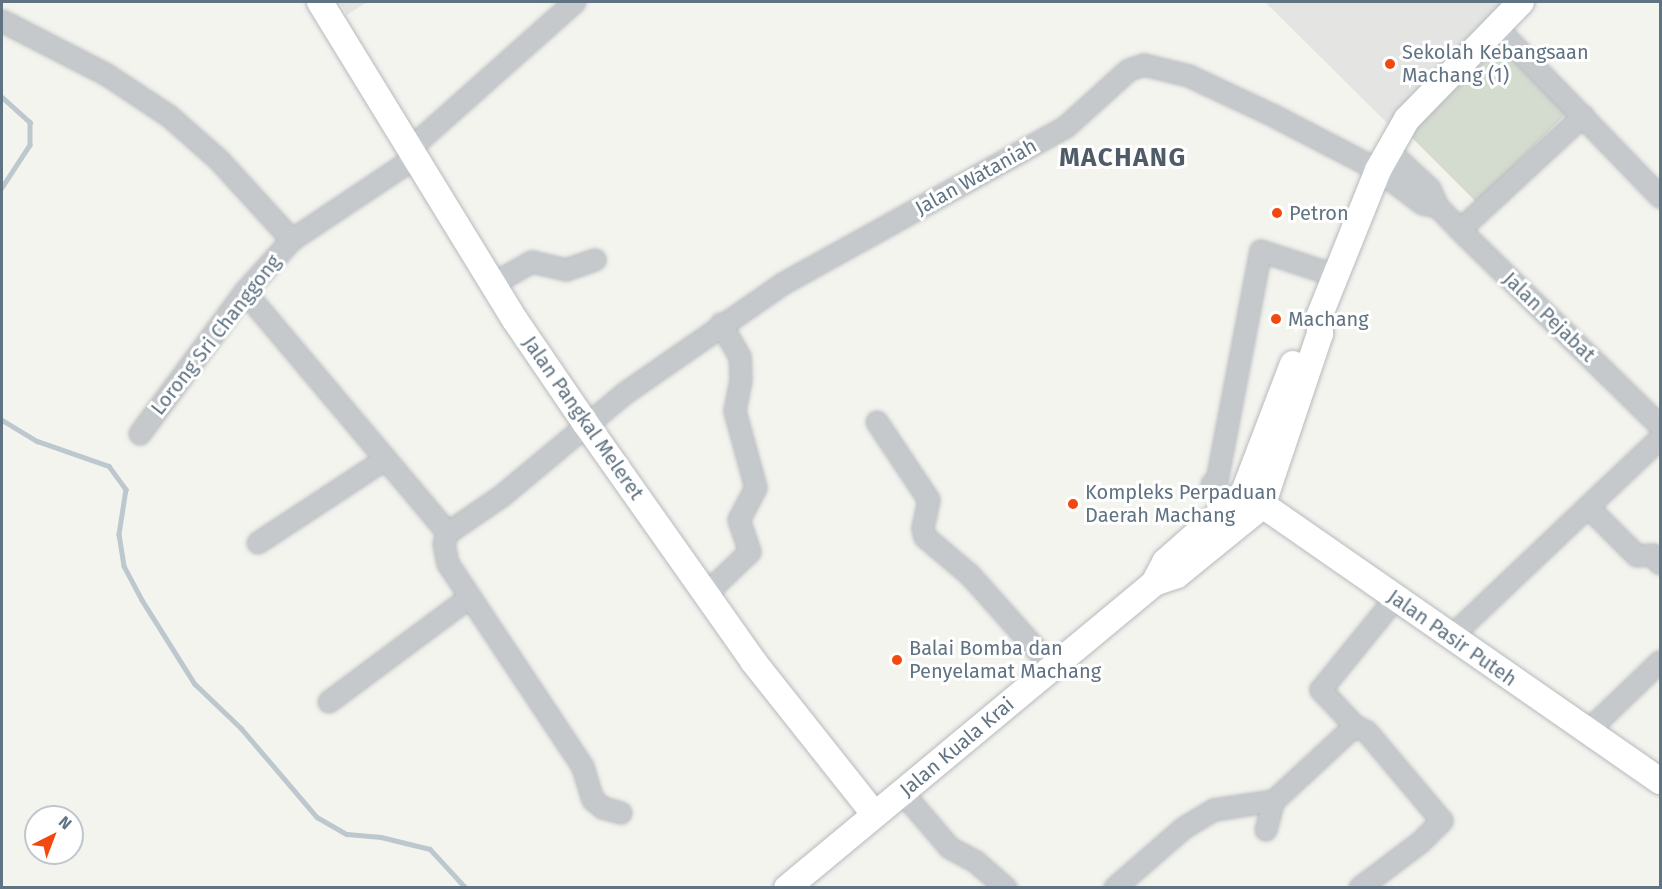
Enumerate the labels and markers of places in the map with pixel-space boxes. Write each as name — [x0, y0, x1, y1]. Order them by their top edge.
place label: Sekolah Kebangsaan Machang (1) — [1402, 40, 1589, 87]
marker: Sekolah Kebangsaan Machang (1) — [1383, 57, 1397, 71]
place label: Petron — [1289, 201, 1349, 225]
marker: Petron — [1270, 206, 1284, 220]
place label: Machang — [1288, 307, 1369, 331]
marker: Machang — [1269, 312, 1283, 326]
place label: Kompleks Perpaduan Daerah Machang — [1085, 480, 1277, 527]
marker: Kompleks Perpaduan Daerah Machang — [1066, 497, 1080, 511]
place label: Balai Bomba dan Penyelamat Machang — [909, 636, 1101, 683]
marker: Balai Bomba dan Penyelamat Machang — [890, 653, 904, 667]

